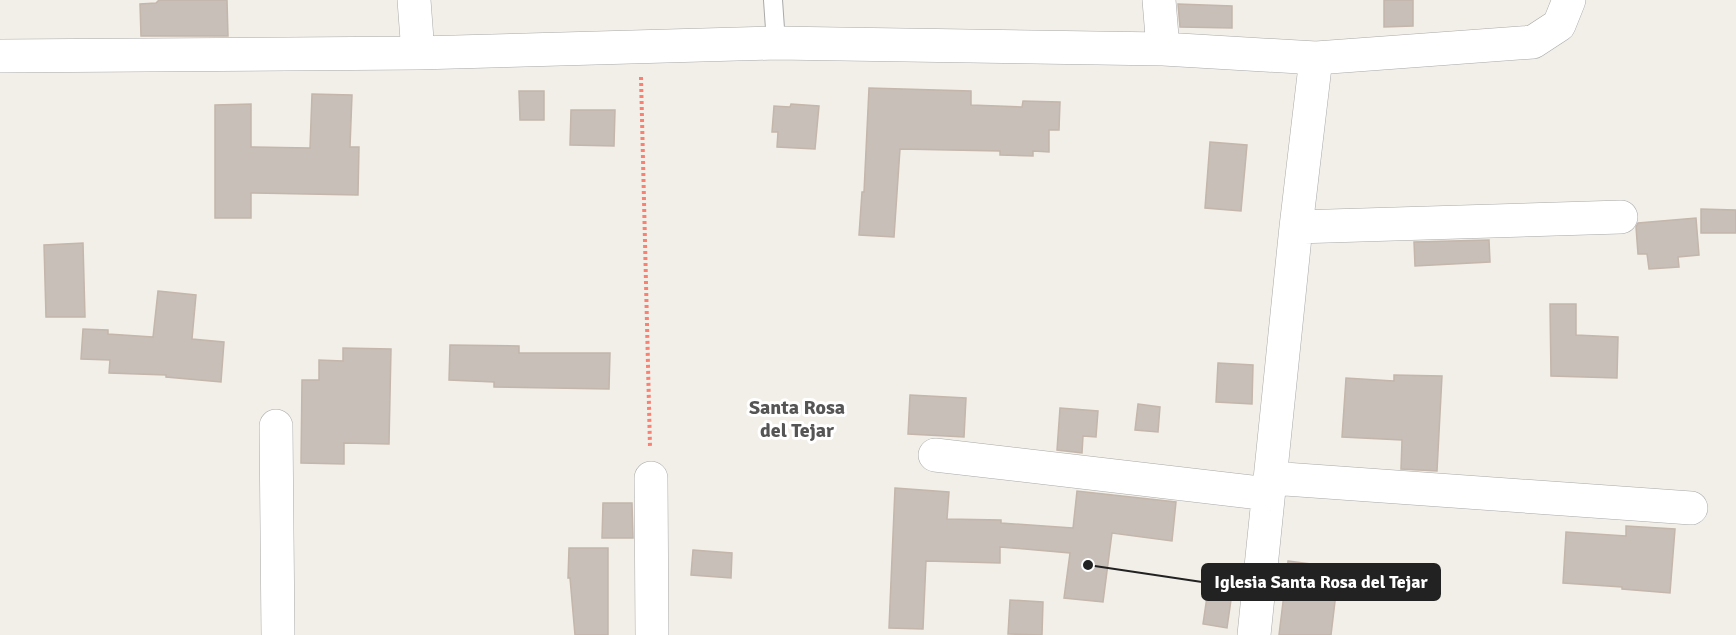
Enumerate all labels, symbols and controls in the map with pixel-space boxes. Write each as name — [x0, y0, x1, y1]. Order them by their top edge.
district label: Santa Rosa del Tejar — [749, 395, 845, 443]
callout: Iglesia Santa Rosa del Tejar — [1202, 564, 1440, 600]
text: Iglesia Santa Rosa del Tejar — [1214, 571, 1429, 593]

